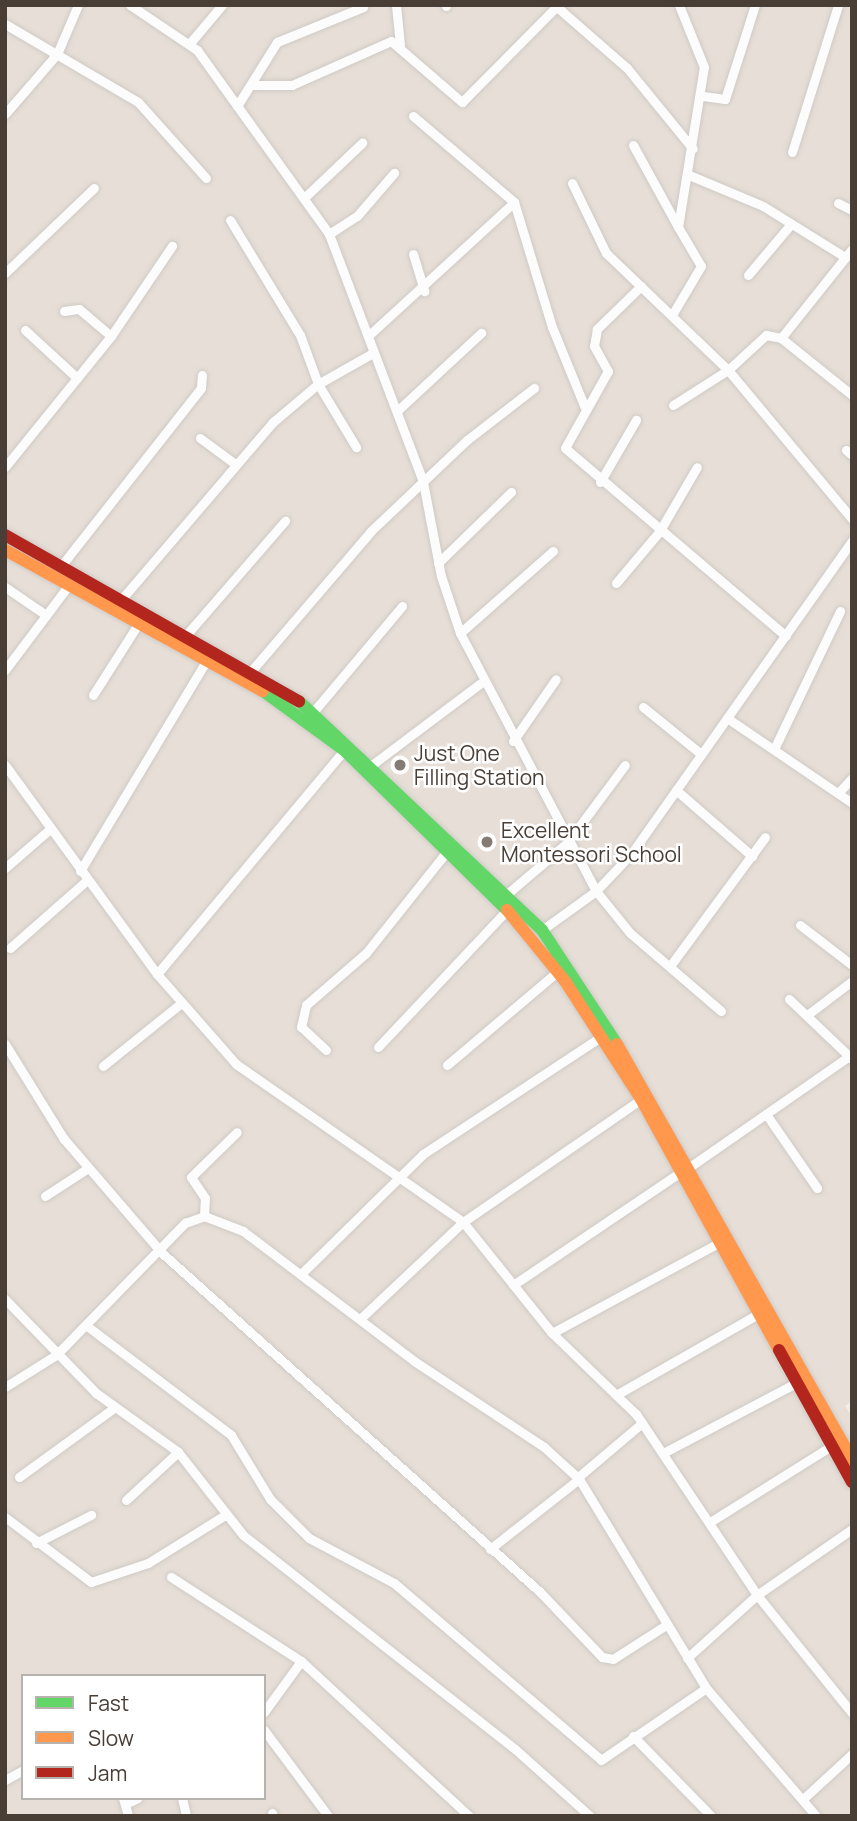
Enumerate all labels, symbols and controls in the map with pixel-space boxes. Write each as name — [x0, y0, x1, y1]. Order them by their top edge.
place label: Just One Filling Station — [414, 740, 545, 790]
marker: Just One Filling Station — [392, 757, 408, 773]
place label: Excellent Montessori School — [501, 817, 682, 867]
marker: Excellent Montessori School — [479, 834, 495, 850]
legend — [21, 1674, 266, 1800]
text: Fast — [88, 1689, 129, 1717]
text: Slow — [88, 1724, 134, 1752]
text: Jam — [88, 1759, 127, 1787]

